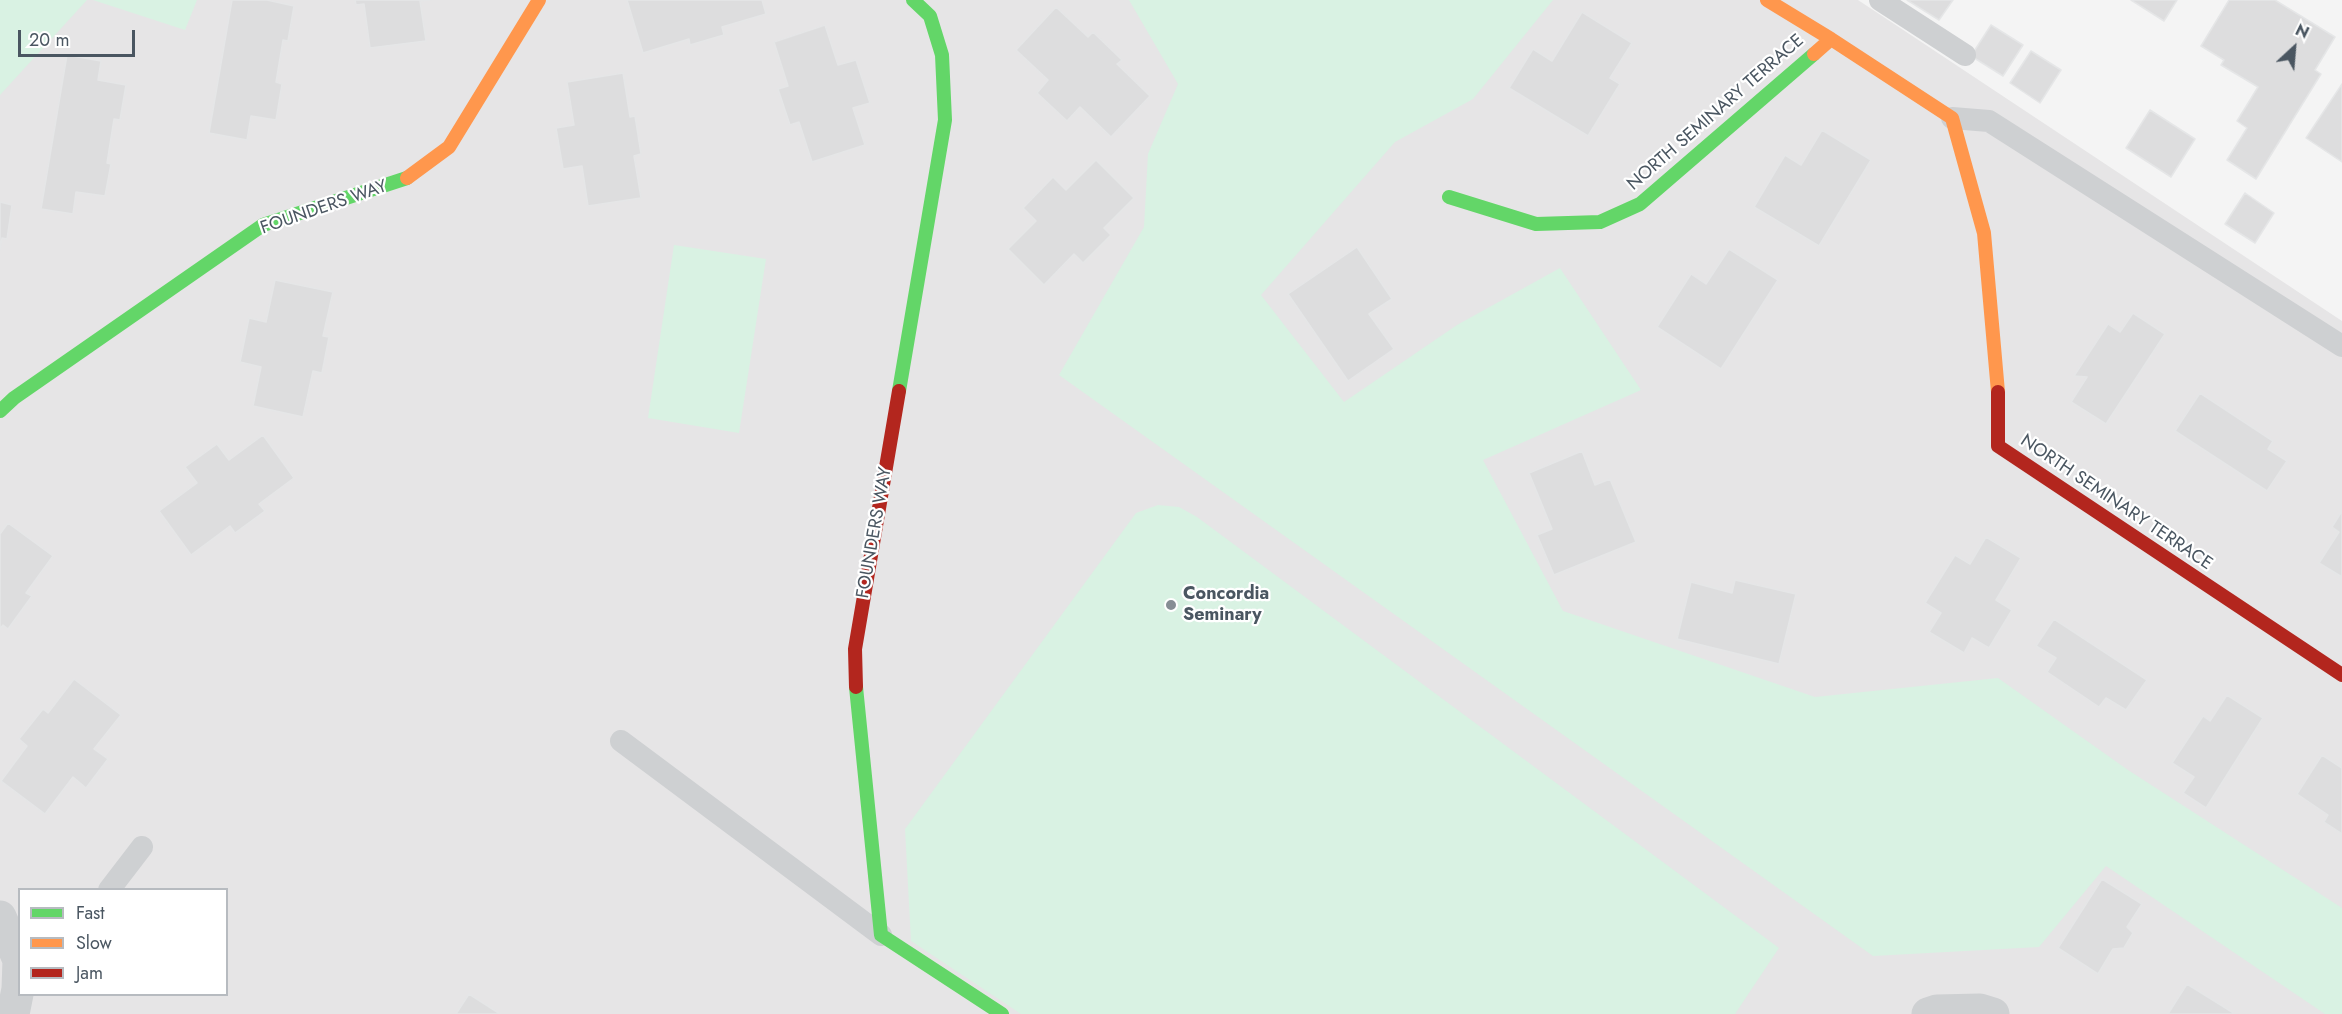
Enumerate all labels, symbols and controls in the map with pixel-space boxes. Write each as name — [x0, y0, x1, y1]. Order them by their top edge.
scale bar — [21, 18, 138, 56]
north arrow — [2264, 18, 2324, 78]
text: N — [2291, 18, 2313, 44]
text: 20 m — [29, 27, 69, 53]
street label: NORTH SEMINARY TERRACE — [1623, 30, 1809, 196]
street label: FOUNDERS WAY — [258, 176, 390, 240]
street label: NORTH SEMINARY TERRACE — [2016, 431, 2216, 575]
street label: FOUNDERS WAY — [853, 466, 897, 600]
place label: Concordia Seminary — [1183, 584, 1269, 626]
marker: Concordia Seminary — [1164, 598, 1178, 612]
legend — [18, 888, 228, 996]
text: Fast — [76, 900, 105, 926]
text: Slow — [76, 930, 112, 956]
text: Jam — [76, 960, 103, 986]

